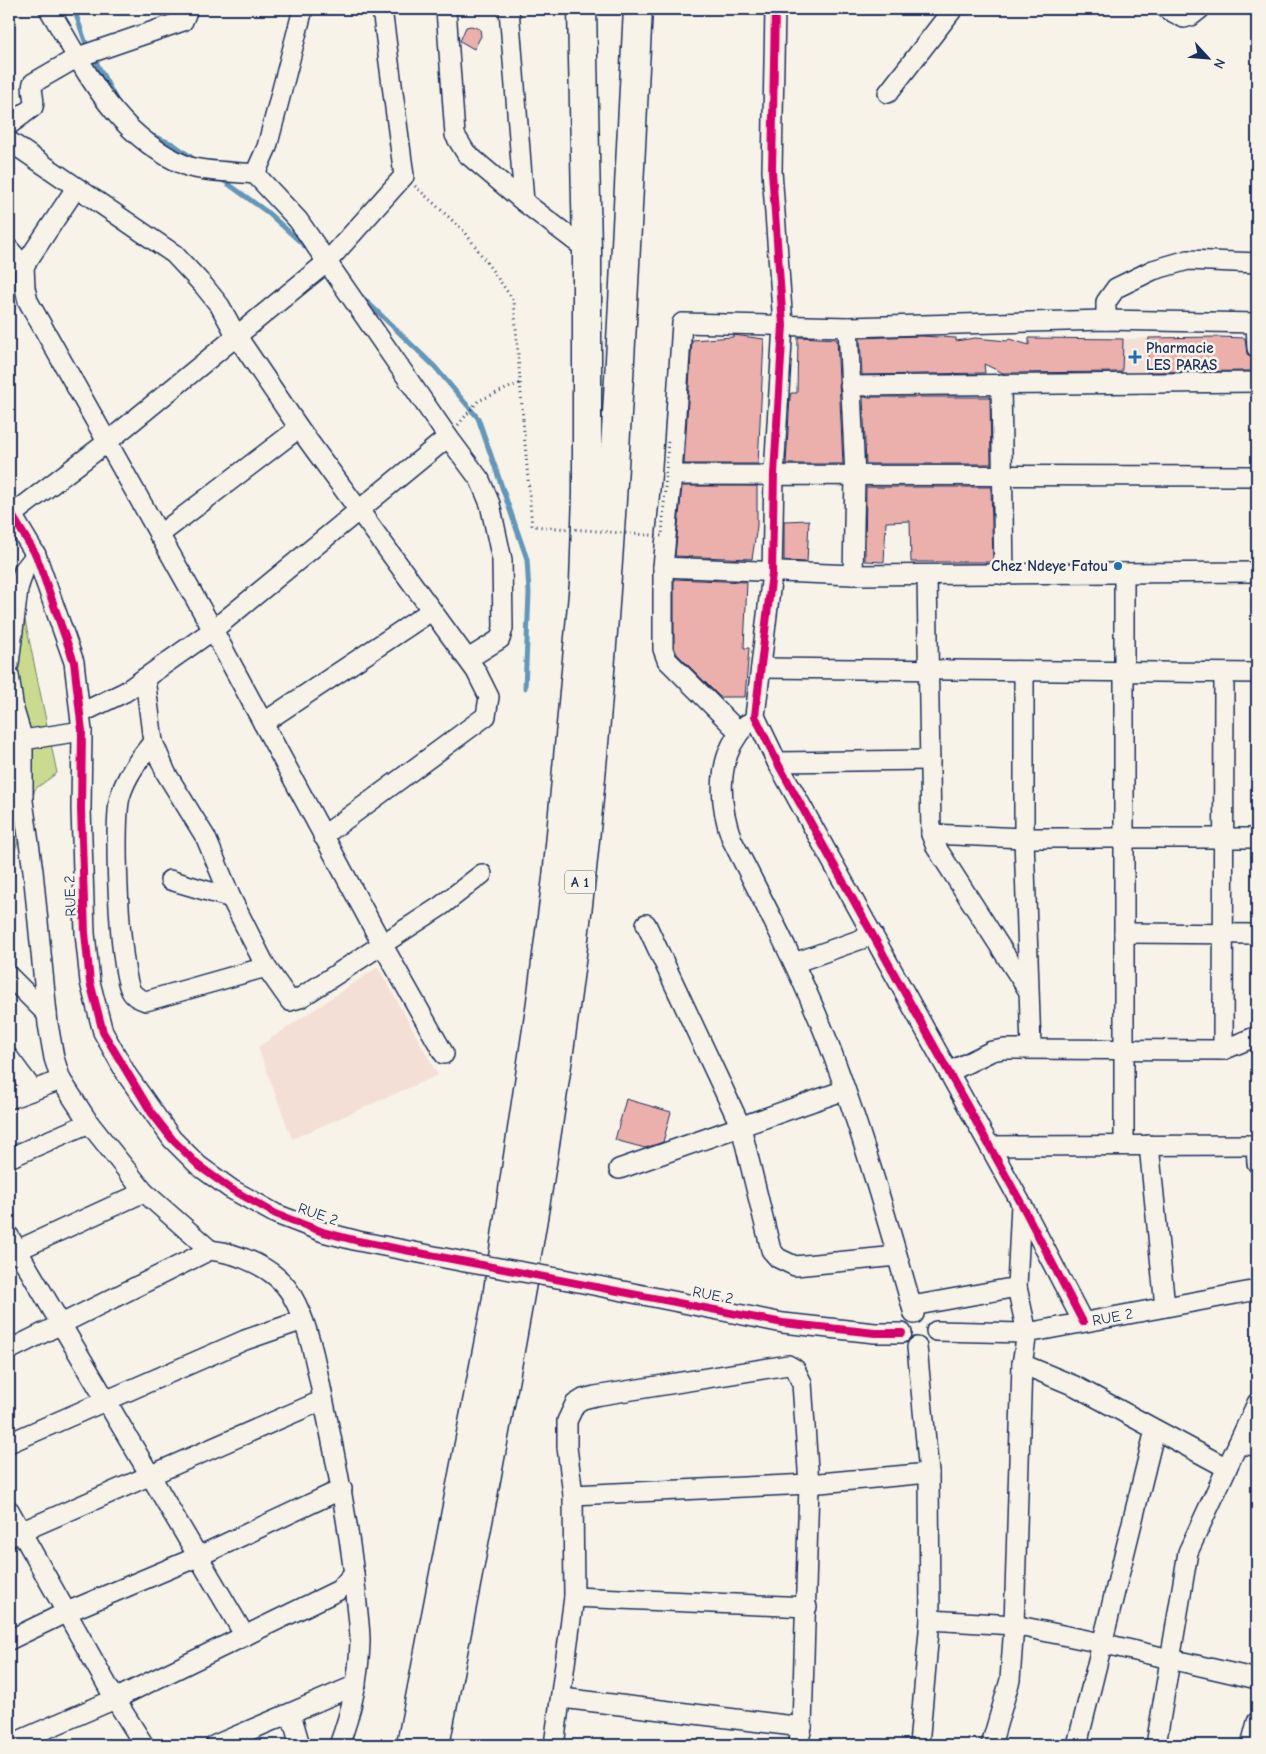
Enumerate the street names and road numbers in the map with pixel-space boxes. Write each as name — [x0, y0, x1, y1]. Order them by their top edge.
road number: A 1 — [565, 870, 595, 894]
street label: RUE 2 — [60, 875, 80, 917]
street label: RUE 2 — [296, 1199, 340, 1229]
street label: RUE 2 — [691, 1282, 735, 1308]
street label: RUE 2 — [1091, 1304, 1134, 1330]

